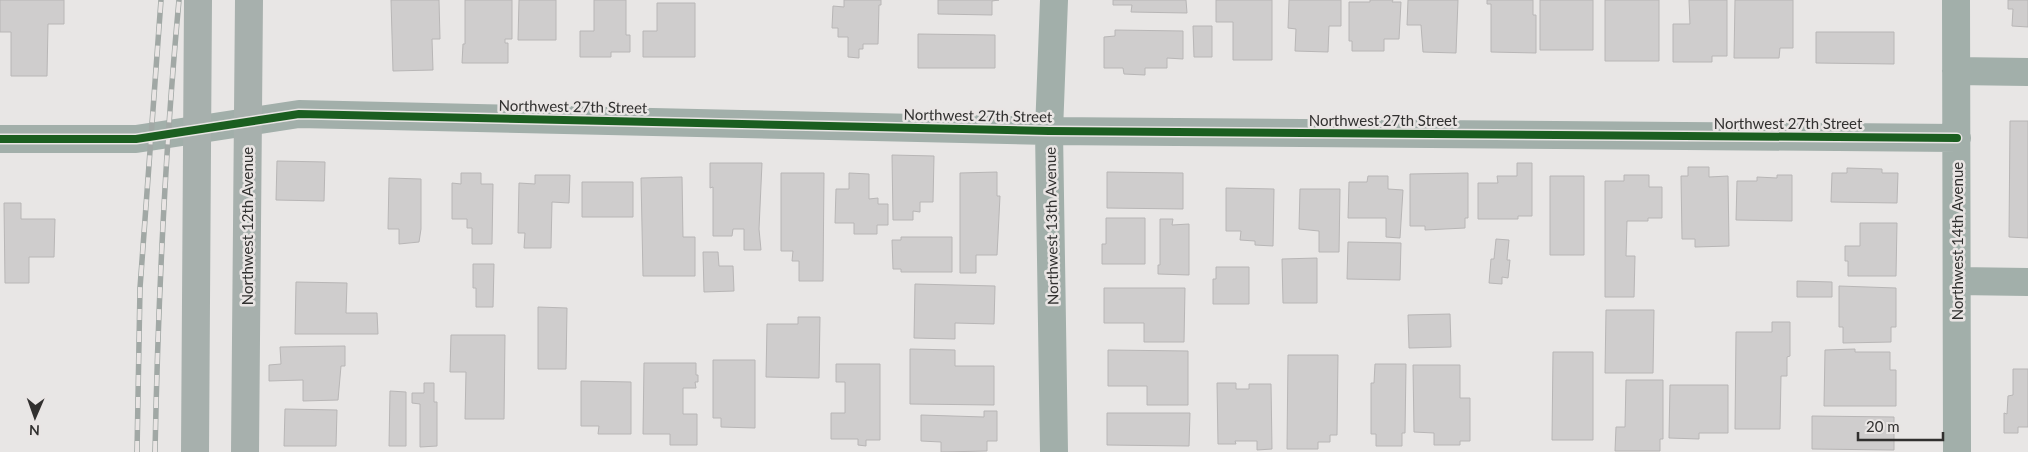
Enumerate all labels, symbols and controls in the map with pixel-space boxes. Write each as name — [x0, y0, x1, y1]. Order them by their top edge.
street label: Northwest 27th Street — [499, 96, 648, 116]
street label: Northwest 27th Street — [904, 105, 1053, 125]
street label: Northwest 27th Street — [1309, 111, 1458, 129]
street label: Northwest 27th Street — [1714, 114, 1863, 132]
street label: Northwest 12th Avenue — [238, 147, 256, 305]
street label: Northwest 13th Avenue — [1041, 147, 1061, 305]
street label: Northwest 14th Avenue — [1948, 162, 1966, 320]
north arrow — [10, 392, 60, 442]
scale bar — [1858, 410, 1943, 442]
text: 20 m — [1866, 417, 1900, 435]
text: N — [29, 422, 40, 439]

